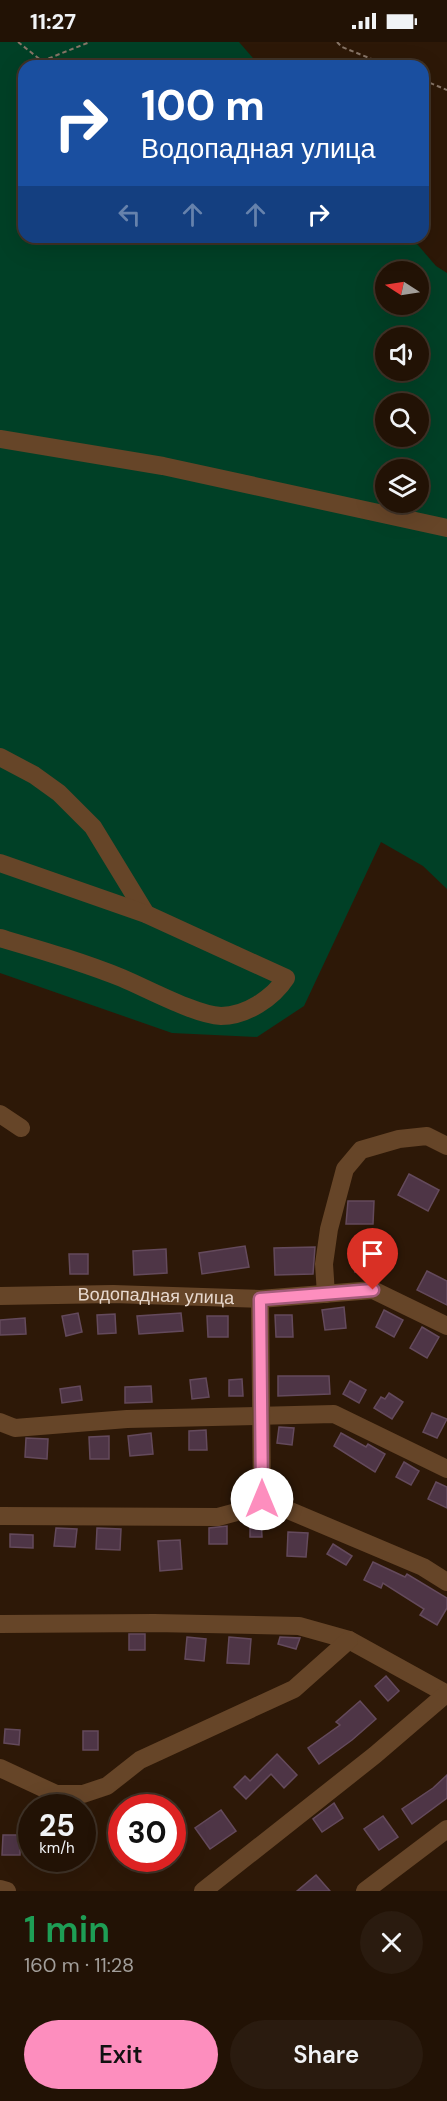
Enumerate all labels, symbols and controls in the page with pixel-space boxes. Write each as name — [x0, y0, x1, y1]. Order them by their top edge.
text: 11:27 — [30, 7, 76, 36]
text: 100 m — [141, 78, 265, 133]
icon: right — [42, 84, 120, 162]
text: Водопадная улица — [141, 131, 376, 166]
icon: left — [113, 198, 146, 231]
icon: ahead — [176, 198, 209, 231]
icon: ahead — [239, 198, 272, 231]
icon: right — [302, 198, 335, 231]
north arrow — [375, 261, 429, 315]
map controls — [375, 261, 429, 513]
button: sound — [375, 327, 429, 381]
button: search — [375, 393, 429, 447]
button: layers — [375, 459, 429, 513]
pin — [347, 1228, 398, 1290]
icon: arrive — [356, 1237, 389, 1270]
street label: Водопадная улица — [78, 1282, 236, 1310]
position arrow — [230, 1467, 294, 1531]
speed limit sign: 30 — [108, 1794, 186, 1872]
text: 25 — [39, 1806, 75, 1845]
text: km/h — [39, 1838, 75, 1858]
text: 1 min — [24, 1906, 110, 1953]
button: close — [360, 1911, 423, 1974]
text: 160 m · 11:28 — [24, 1952, 134, 1978]
button: Exit — [24, 2020, 218, 2089]
button: Share — [230, 2020, 423, 2089]

